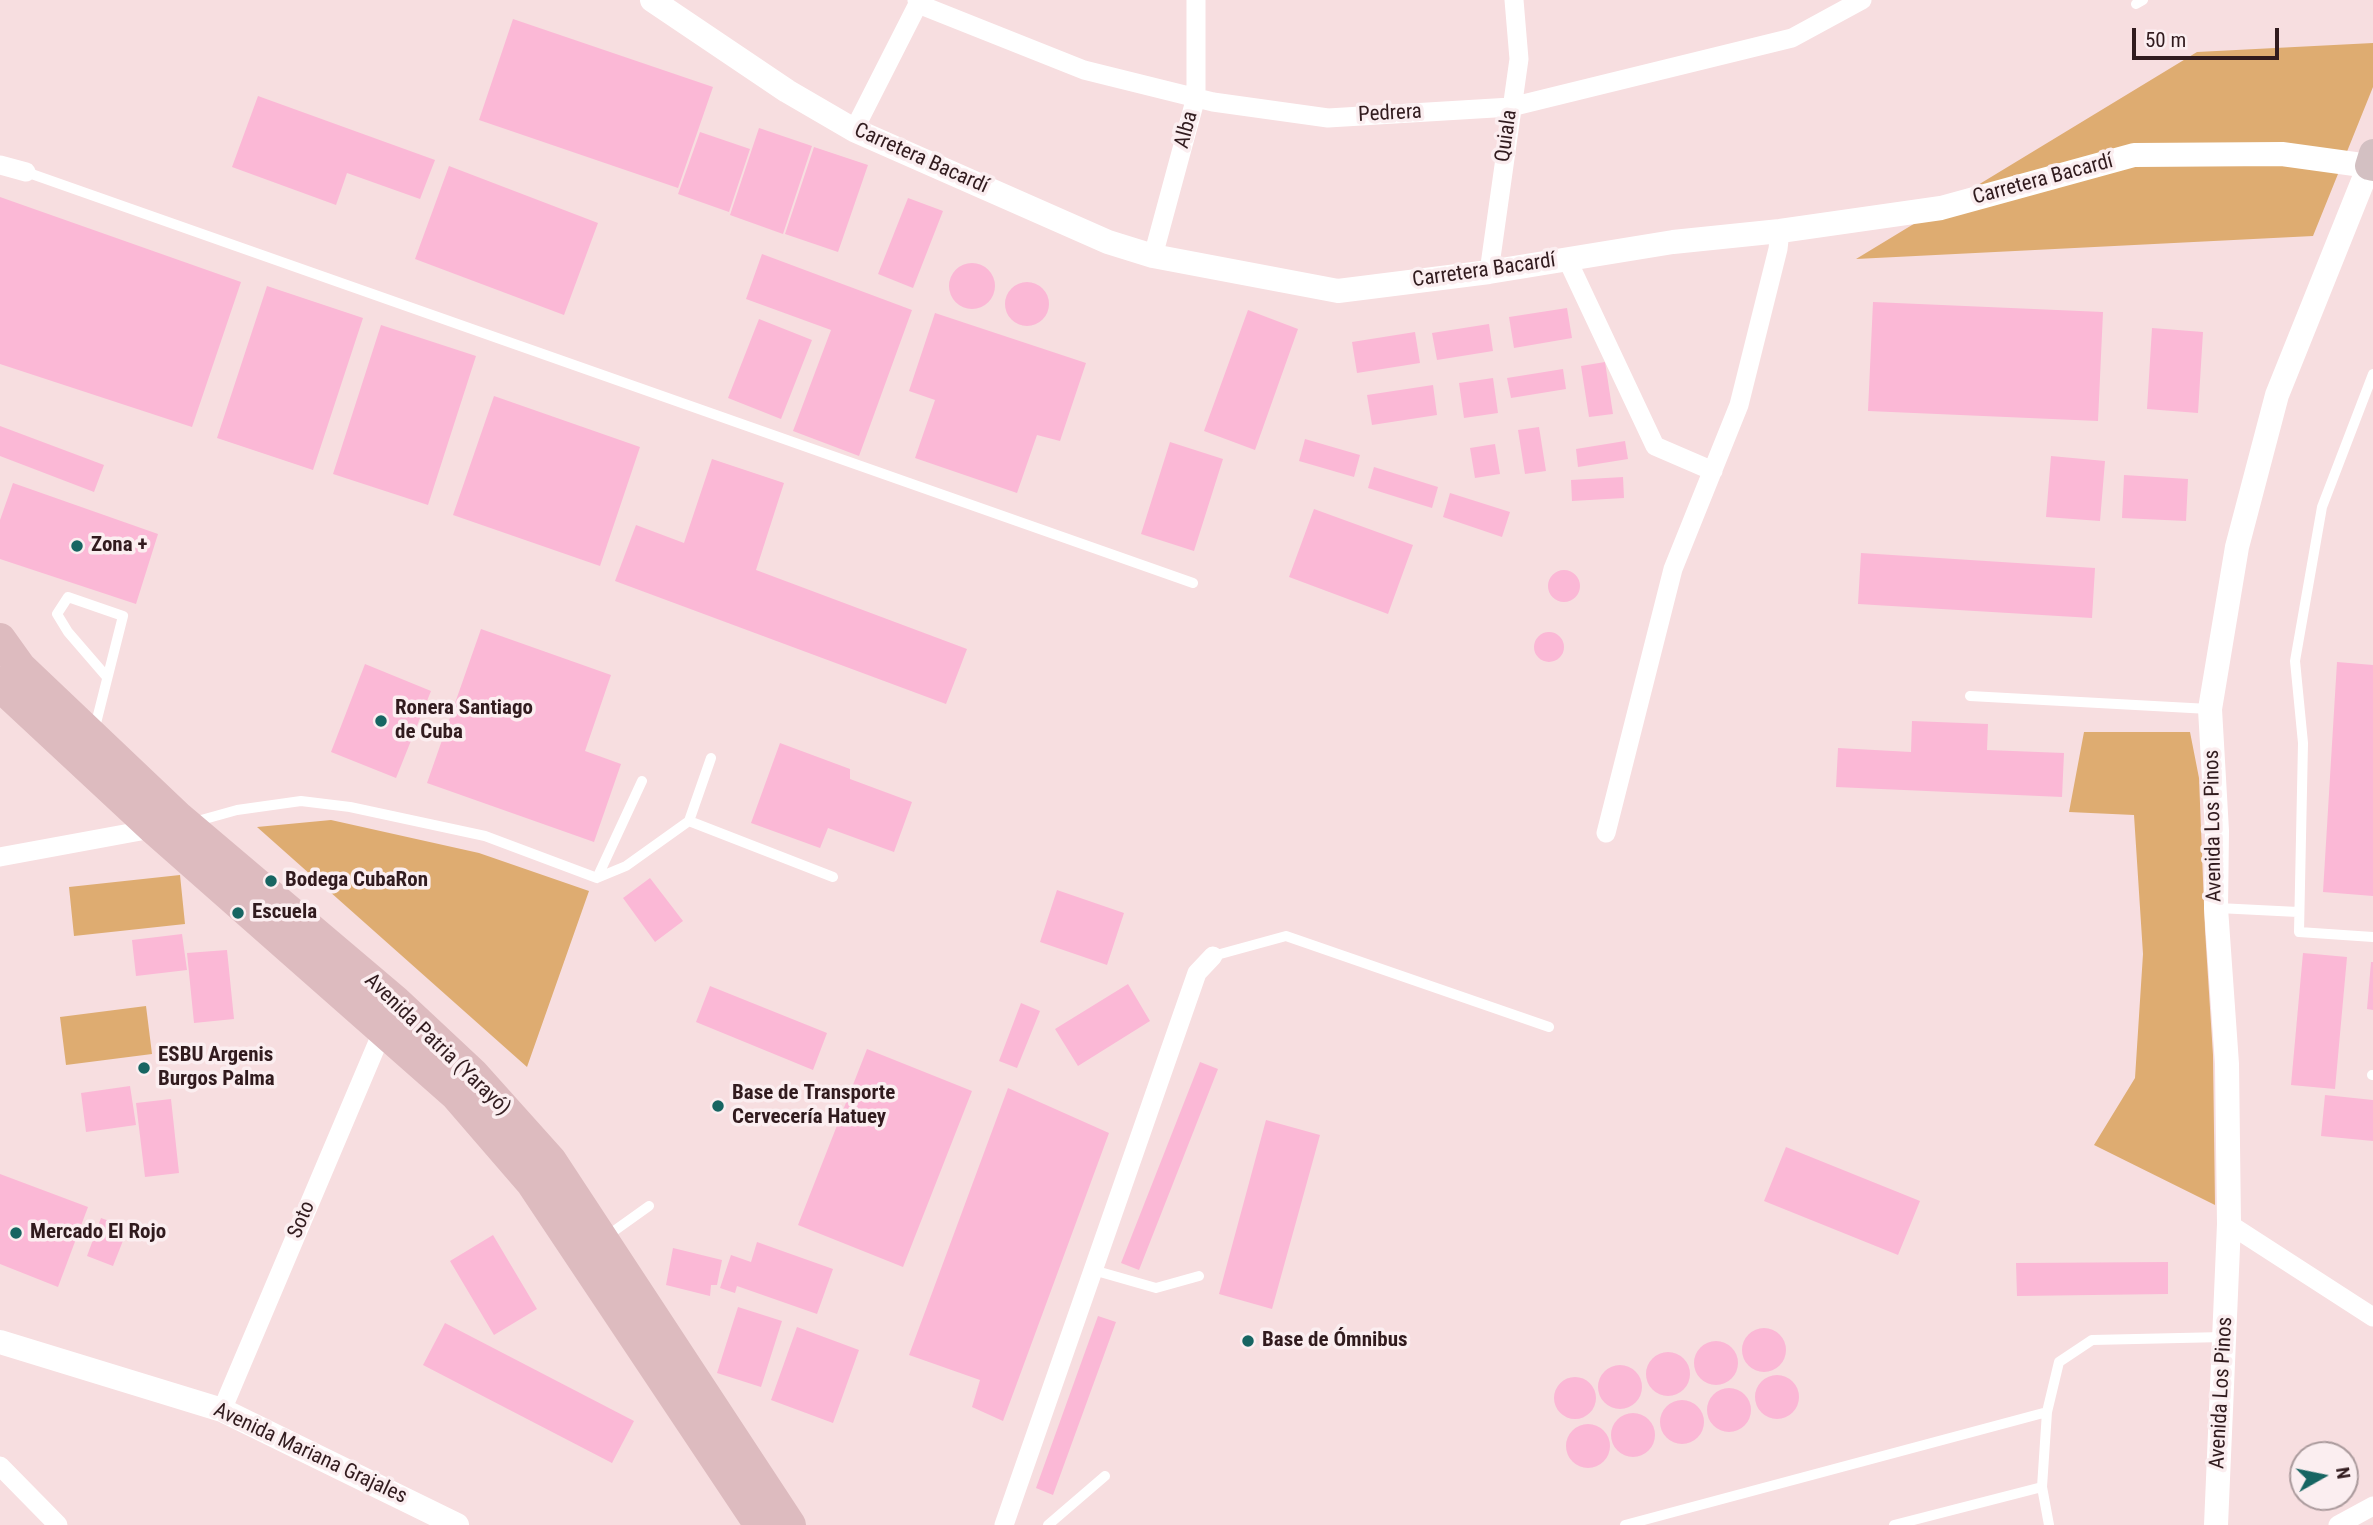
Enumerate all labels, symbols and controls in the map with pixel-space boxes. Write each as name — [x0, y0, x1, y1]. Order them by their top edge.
scale bar — [2135, 14, 2282, 58]
text: 50 m — [2145, 28, 2186, 52]
street label: Pedrera — [1357, 100, 1423, 128]
street label: Quiala — [1491, 108, 1523, 164]
street label: Alba — [1170, 109, 1204, 151]
street label: Carretera Bacardí — [850, 118, 992, 200]
street label: Carretera Bacardí — [1970, 149, 2116, 211]
street label: Carretera Bacardí — [1411, 248, 1557, 294]
place label: Zona + — [91, 533, 147, 559]
marker: Zona + — [69, 538, 85, 554]
place label: Ronera Santiago de Cuba — [395, 696, 533, 746]
marker: Ronera Santiago de Cuba — [373, 713, 389, 729]
street label: Avenida Los Pinos — [2200, 750, 2228, 902]
place label: Bodega CubaRon — [285, 868, 428, 894]
marker: Bodega CubaRon — [263, 873, 279, 889]
place label: Escuela — [252, 900, 317, 926]
marker: Escuela — [230, 905, 246, 921]
street label: Avenida Patria (Yarayó) — [359, 969, 515, 1121]
place label: ESBU Argenis Burgos Palma — [158, 1043, 275, 1093]
marker: ESBU Argenis Burgos Palma — [136, 1060, 152, 1076]
place label: Base de Transporte Cervecería Hatuey — [732, 1081, 895, 1131]
marker: Base de Transporte Cervecería Hatuey — [710, 1098, 726, 1114]
street label: Soto — [283, 1198, 321, 1242]
place label: Mercado El Rojo — [30, 1220, 166, 1246]
marker: Mercado El Rojo — [8, 1225, 24, 1241]
street label: Avenida Los Pinos — [2205, 1316, 2239, 1470]
place label: Base de Ómnibus — [1262, 1328, 1408, 1354]
marker: Base de Ómnibus — [1240, 1333, 1256, 1349]
street label: Avenida Mariana Grajales — [209, 1398, 411, 1510]
north arrow — [2289, 1441, 2359, 1511]
text: N — [2331, 1465, 2356, 1480]

